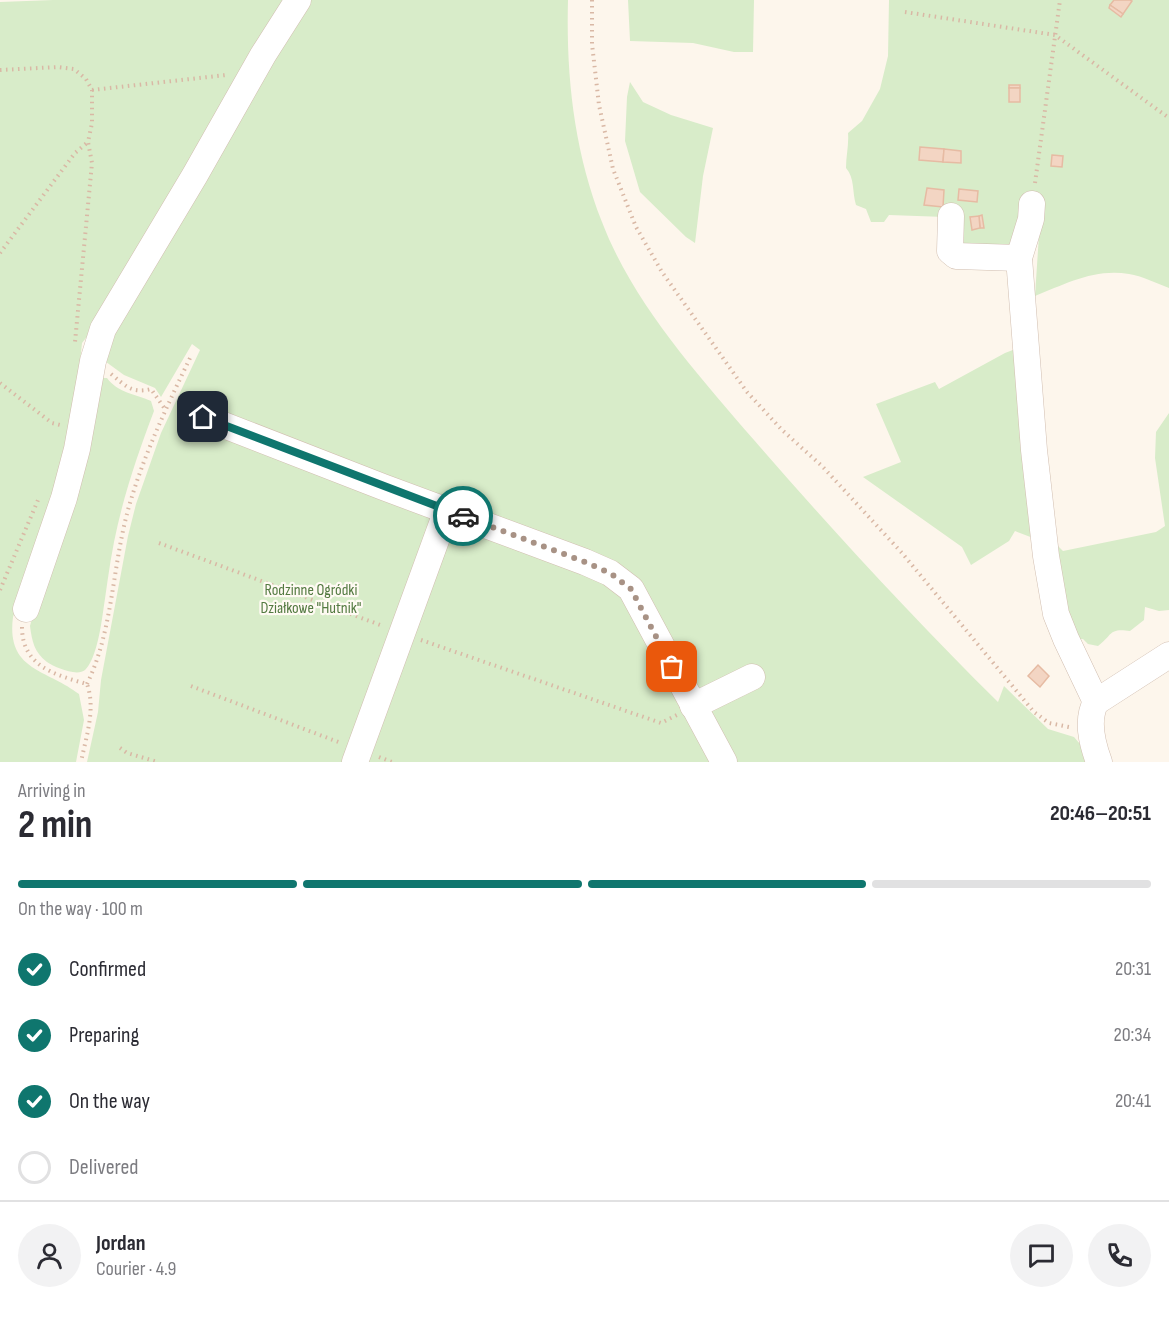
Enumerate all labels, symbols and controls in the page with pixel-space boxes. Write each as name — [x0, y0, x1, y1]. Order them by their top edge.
pin — [177, 391, 228, 442]
icon: home — [186, 400, 219, 433]
courier — [433, 486, 493, 546]
icon: car — [447, 500, 480, 533]
park label: Rodzinne Ogródki Działkowe "Hutnik" — [261, 581, 361, 618]
pin — [646, 641, 697, 692]
icon: bag — [655, 650, 688, 683]
text: Arriving in — [18, 779, 86, 803]
text: 20:46–20:51 — [1050, 800, 1151, 827]
text: 2 min — [18, 802, 92, 849]
text: On the way · 100 m — [18, 897, 143, 921]
icon: check — [18, 953, 51, 986]
text: Confirmed — [69, 956, 146, 983]
text: 20:31 — [1115, 957, 1151, 981]
icon: check — [18, 1019, 51, 1052]
text: Preparing — [69, 1022, 139, 1049]
text: 20:34 — [1114, 1023, 1151, 1047]
icon: check — [18, 1085, 51, 1118]
text: On the way — [69, 1088, 150, 1115]
text: 20:41 — [1115, 1089, 1151, 1113]
text: Delivered — [69, 1154, 138, 1181]
button: person — [18, 1224, 81, 1287]
button: chat — [1010, 1224, 1073, 1287]
button: phone — [1088, 1224, 1151, 1287]
text: Jordan — [96, 1230, 145, 1257]
text: Courier · 4.9 — [96, 1257, 176, 1281]

